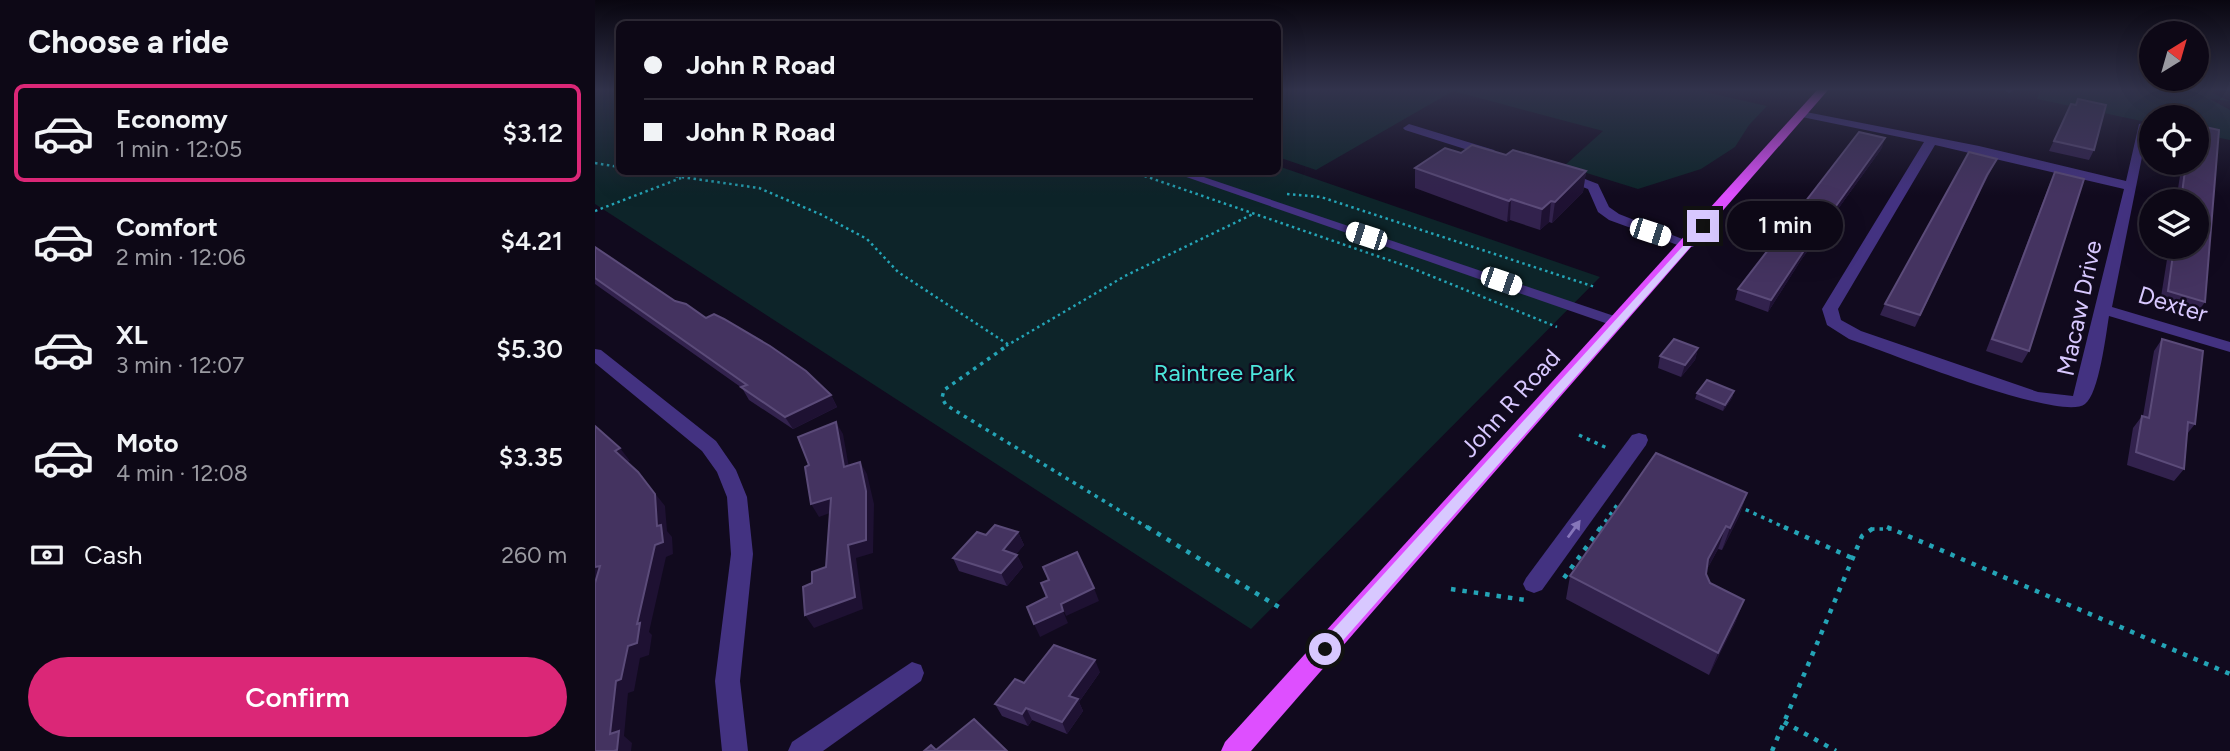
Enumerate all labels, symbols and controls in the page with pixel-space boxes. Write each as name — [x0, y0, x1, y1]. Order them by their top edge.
north arrow — [2139, 21, 2209, 91]
map controls — [2139, 21, 2209, 259]
text: Choose a ride — [28, 23, 229, 61]
text: John R Road — [686, 49, 835, 81]
icon: car — [32, 102, 95, 165]
text: Economy — [116, 103, 228, 135]
button: locate — [2139, 105, 2209, 175]
text: John R Road — [686, 116, 835, 148]
text: $3.12 — [502, 117, 563, 149]
text: 1 min · 12:05 — [116, 135, 242, 163]
button: layers — [2139, 189, 2209, 259]
callout: 1 min — [1727, 202, 1843, 250]
icon: car — [32, 210, 95, 273]
route end — [1687, 210, 1719, 242]
text: Comfort — [116, 211, 218, 243]
text: 1 min — [1758, 211, 1812, 239]
car — [1627, 216, 1674, 248]
car — [1343, 220, 1390, 252]
text: $4.21 — [500, 225, 563, 257]
street label: Macaw Drive — [2050, 238, 2108, 378]
text: 2 min · 12:06 — [116, 243, 245, 271]
car — [1478, 264, 1525, 298]
street label: Dexter — [2135, 280, 2211, 328]
icon: car — [32, 318, 95, 381]
text: XL — [116, 319, 148, 351]
text: $5.30 — [496, 333, 563, 365]
street label: John R Road — [1454, 343, 1566, 463]
text: 3 min · 12:07 — [116, 351, 244, 379]
park label: Raintree Park — [1153, 358, 1295, 387]
icon: car — [32, 426, 95, 489]
text: Moto — [116, 427, 179, 459]
text: $3.35 — [499, 441, 563, 473]
text: 4 min · 12:08 — [116, 459, 248, 487]
one-way arrow — [1567, 520, 1581, 538]
icon: cash — [28, 536, 66, 574]
text: Cash — [84, 539, 143, 571]
text: 260 m — [501, 541, 567, 569]
route start — [1309, 633, 1341, 665]
button: Confirm — [28, 657, 567, 737]

